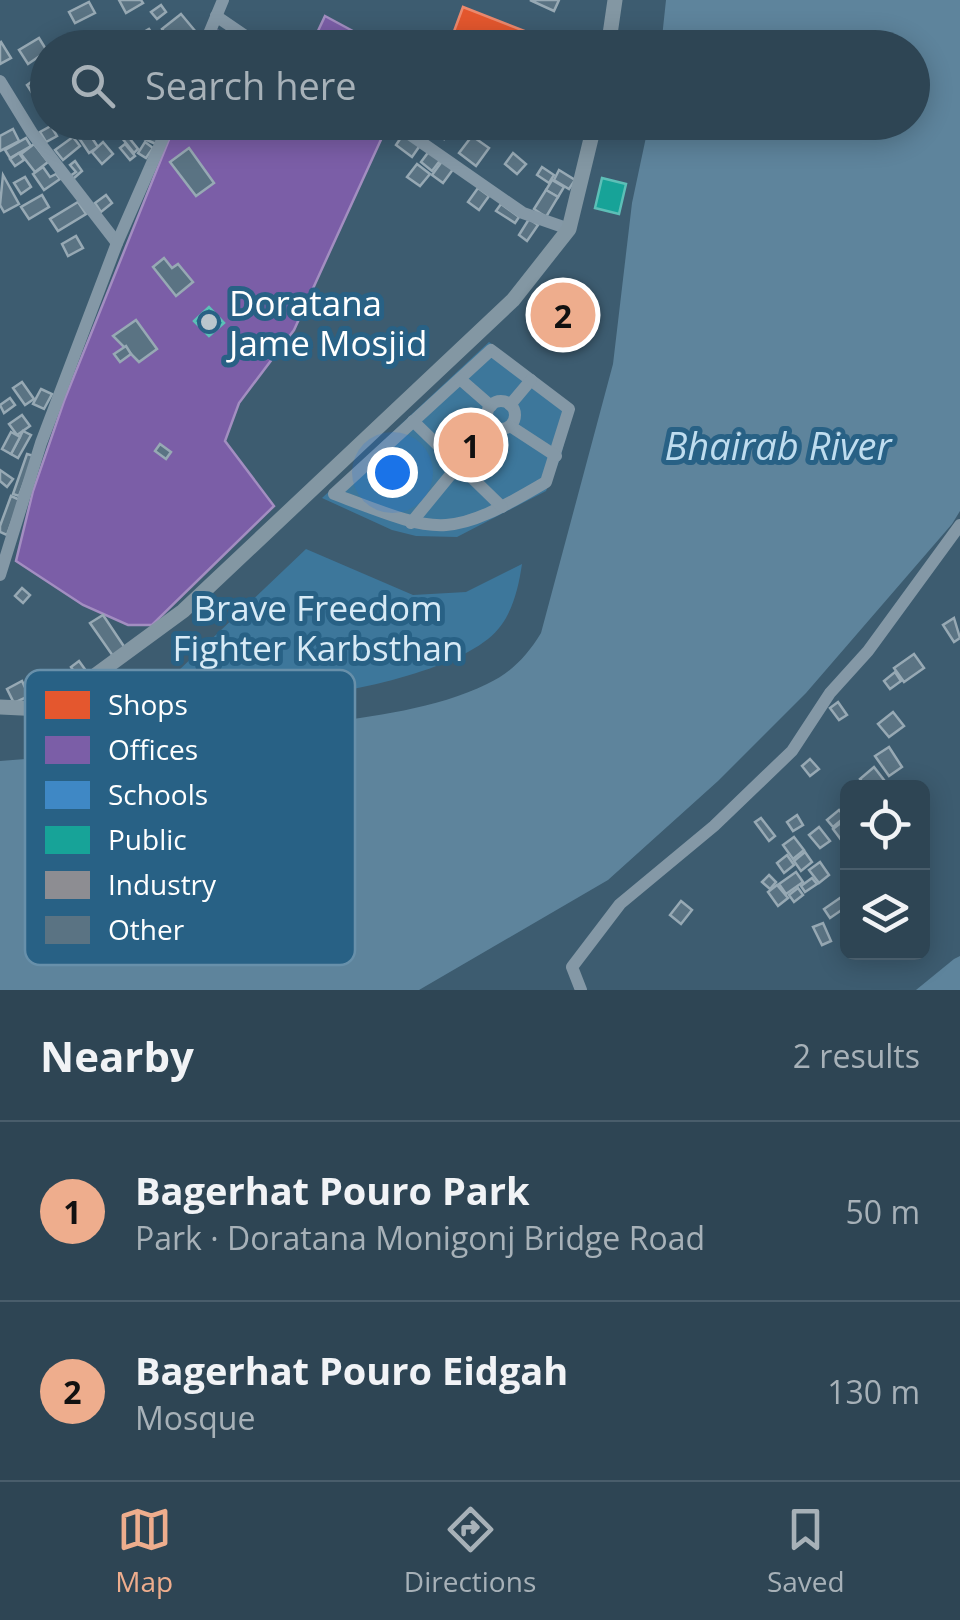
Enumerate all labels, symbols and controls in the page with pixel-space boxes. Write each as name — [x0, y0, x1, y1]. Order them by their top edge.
search box — [30, 30, 930, 140]
icon: search — [65, 58, 120, 113]
text: Search here — [145, 59, 357, 111]
pin: 2 — [530, 278, 596, 352]
place label: Doratana Jame Mosjid — [226, 279, 427, 366]
marker: Doratana Jame Mosjid — [198, 311, 220, 333]
pin: 1 — [438, 408, 504, 482]
water label: Bhairab River — [665, 419, 893, 471]
your location — [367, 447, 418, 498]
park label: Brave Freedom Fighter Karbsthan — [172, 584, 464, 671]
legend — [25, 670, 355, 965]
text: Shops — [108, 685, 188, 723]
text: Offices — [108, 730, 198, 768]
text: Schools — [108, 775, 208, 813]
map controls — [840, 780, 930, 960]
button: locate — [840, 780, 930, 870]
text: Public — [108, 820, 187, 858]
text: Industry — [108, 865, 217, 903]
button: layers — [840, 870, 930, 960]
text: Other — [108, 910, 185, 948]
text: Nearby — [40, 1027, 194, 1084]
text: 2 results — [793, 1034, 920, 1077]
text: Bagerhat Pouro Park — [135, 1164, 530, 1216]
text: 1 — [63, 1190, 82, 1233]
text: 50 m — [845, 1190, 920, 1233]
text: Park · Doratana Monigonj Bridge Road — [135, 1216, 705, 1259]
text: Bagerhat Pouro Eidgah — [135, 1344, 568, 1396]
text: 2 — [63, 1370, 82, 1413]
text: 130 m — [827, 1370, 920, 1413]
text: Mosque — [135, 1396, 255, 1439]
tab: Map — [115, 1502, 173, 1600]
tab: Directions — [404, 1502, 536, 1600]
tab: Saved — [767, 1502, 845, 1600]

